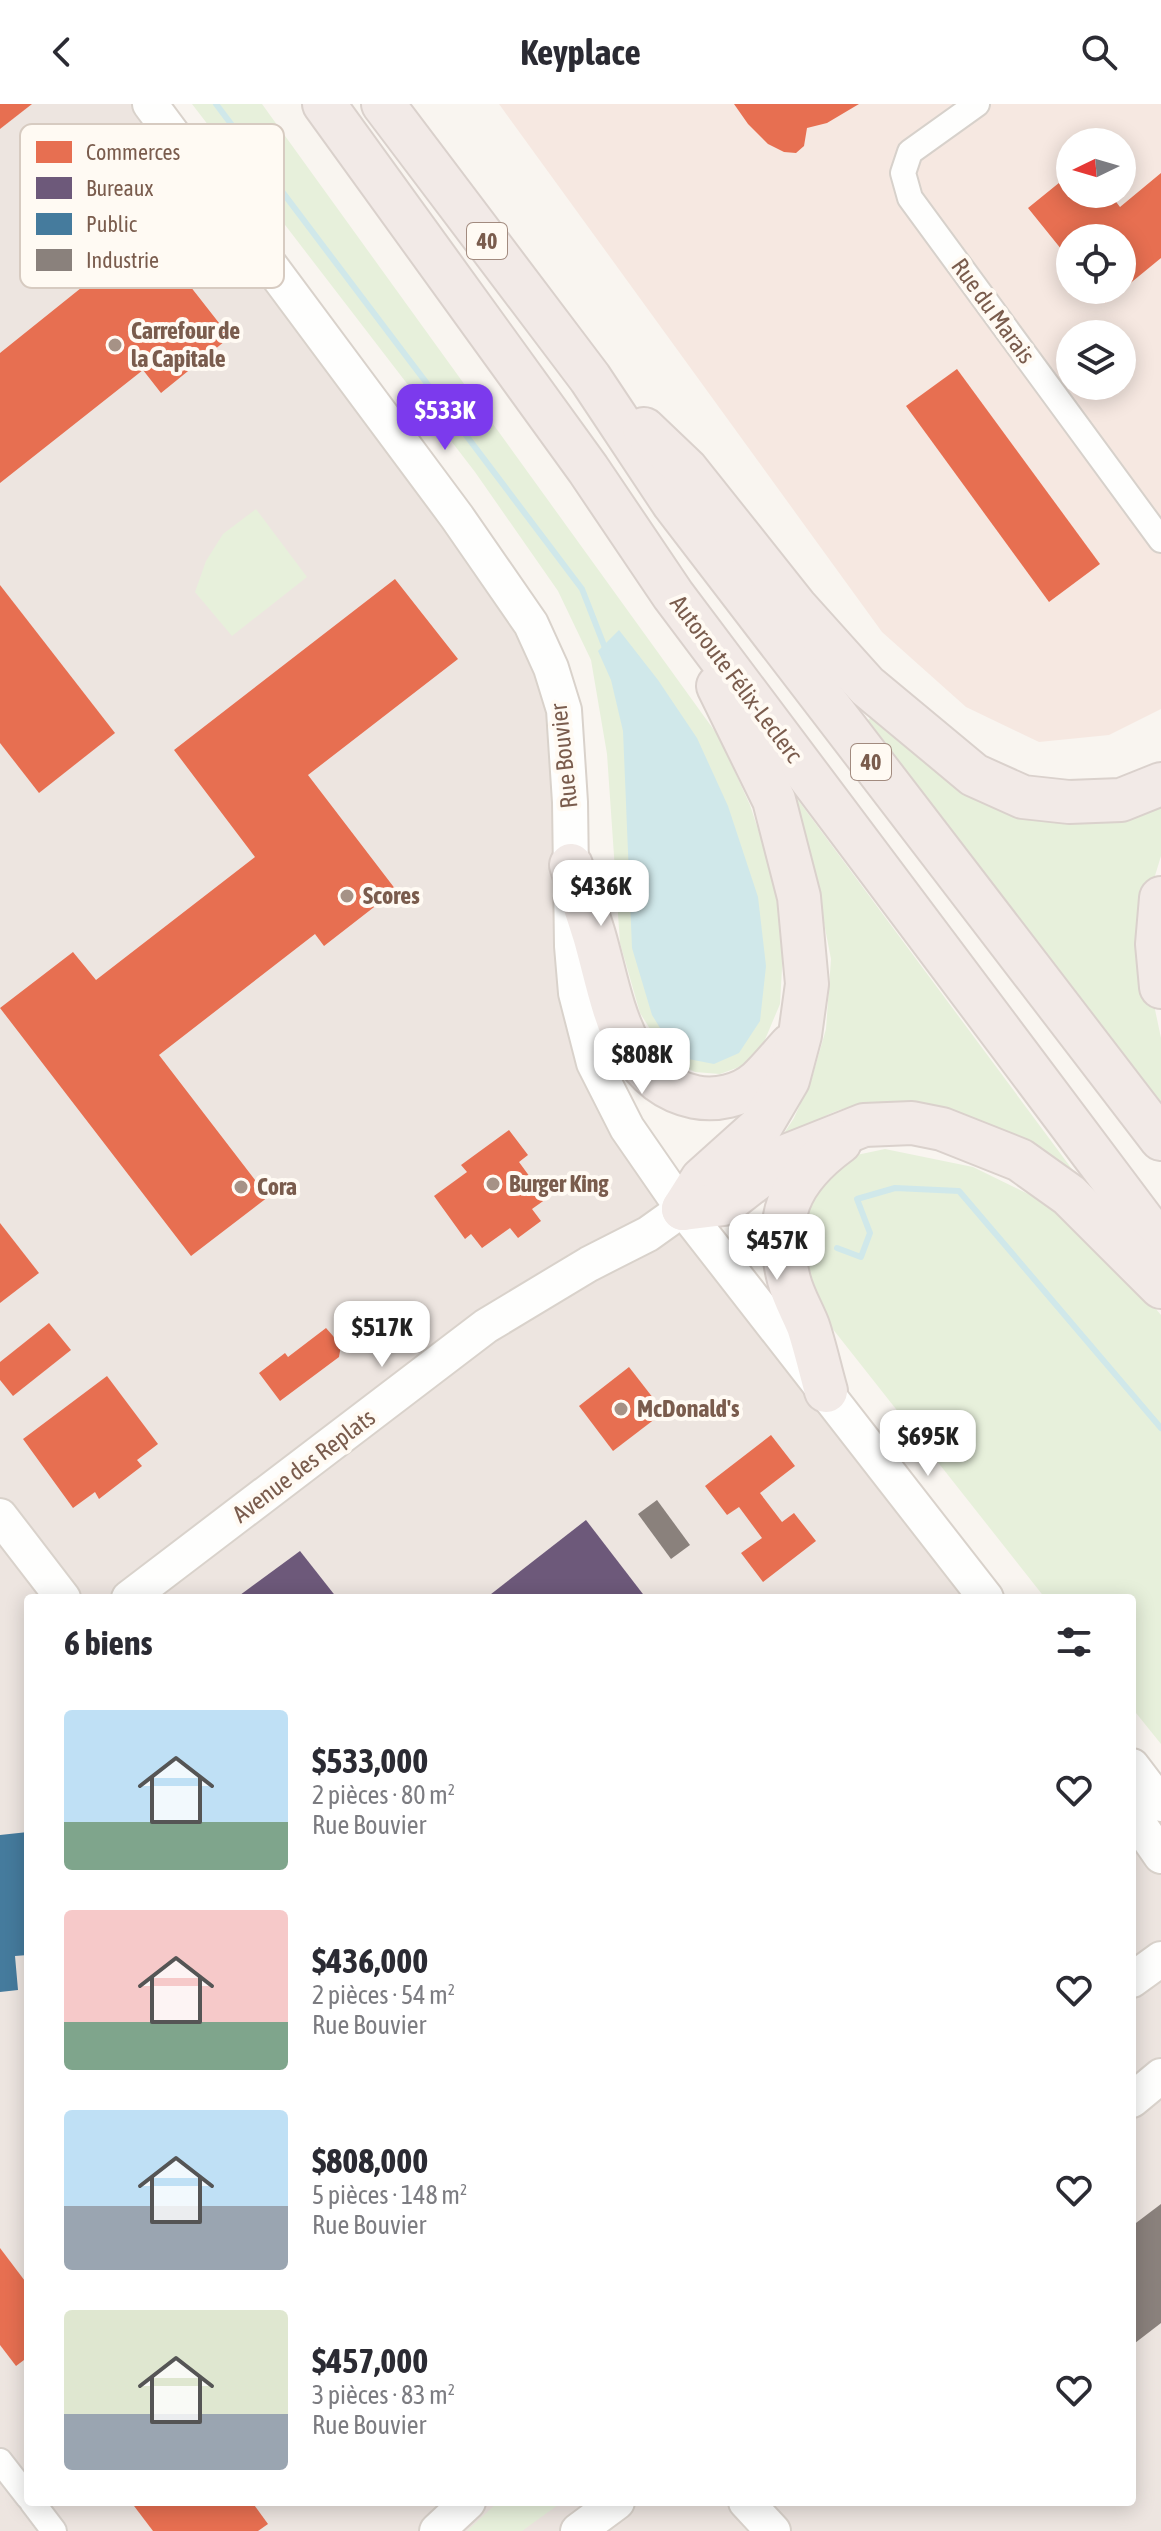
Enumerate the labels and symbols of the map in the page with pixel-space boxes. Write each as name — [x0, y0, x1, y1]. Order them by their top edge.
legend — [20, 124, 284, 288]
north arrow — [1056, 128, 1136, 208]
text: Commerces — [86, 139, 181, 165]
text: Bureaux — [86, 175, 153, 201]
text: Public — [86, 211, 138, 237]
road number: 40 — [467, 223, 507, 259]
text: Industrie — [86, 247, 159, 273]
street label: Rue du Marais — [946, 253, 1040, 368]
place label: Carrefour de la Capitale — [131, 317, 240, 372]
marker: Carrefour de la Capitale — [106, 336, 124, 354]
pin: $533K — [389, 384, 501, 452]
street label: Autoroute Félix-Leclerc — [665, 590, 808, 767]
street label: Rue Bouvier — [544, 701, 582, 810]
road number: 40 — [851, 744, 891, 780]
pin: $436K — [545, 860, 657, 928]
place label: Scores — [363, 882, 420, 909]
marker: Scores — [338, 887, 356, 905]
pin: $808K — [586, 1028, 698, 1096]
place label: Burger King — [509, 1170, 609, 1197]
place label: Cora — [257, 1173, 297, 1200]
marker: Burger King — [484, 1175, 502, 1193]
marker: Cora — [232, 1178, 250, 1196]
pin: $457K — [721, 1214, 833, 1282]
pin: $517K — [326, 1301, 438, 1369]
place label: McDonald's — [637, 1395, 740, 1422]
marker: McDonald's — [612, 1400, 630, 1418]
street label: Avenue des Replats — [227, 1403, 380, 1528]
pin: $695K — [872, 1410, 984, 1478]

